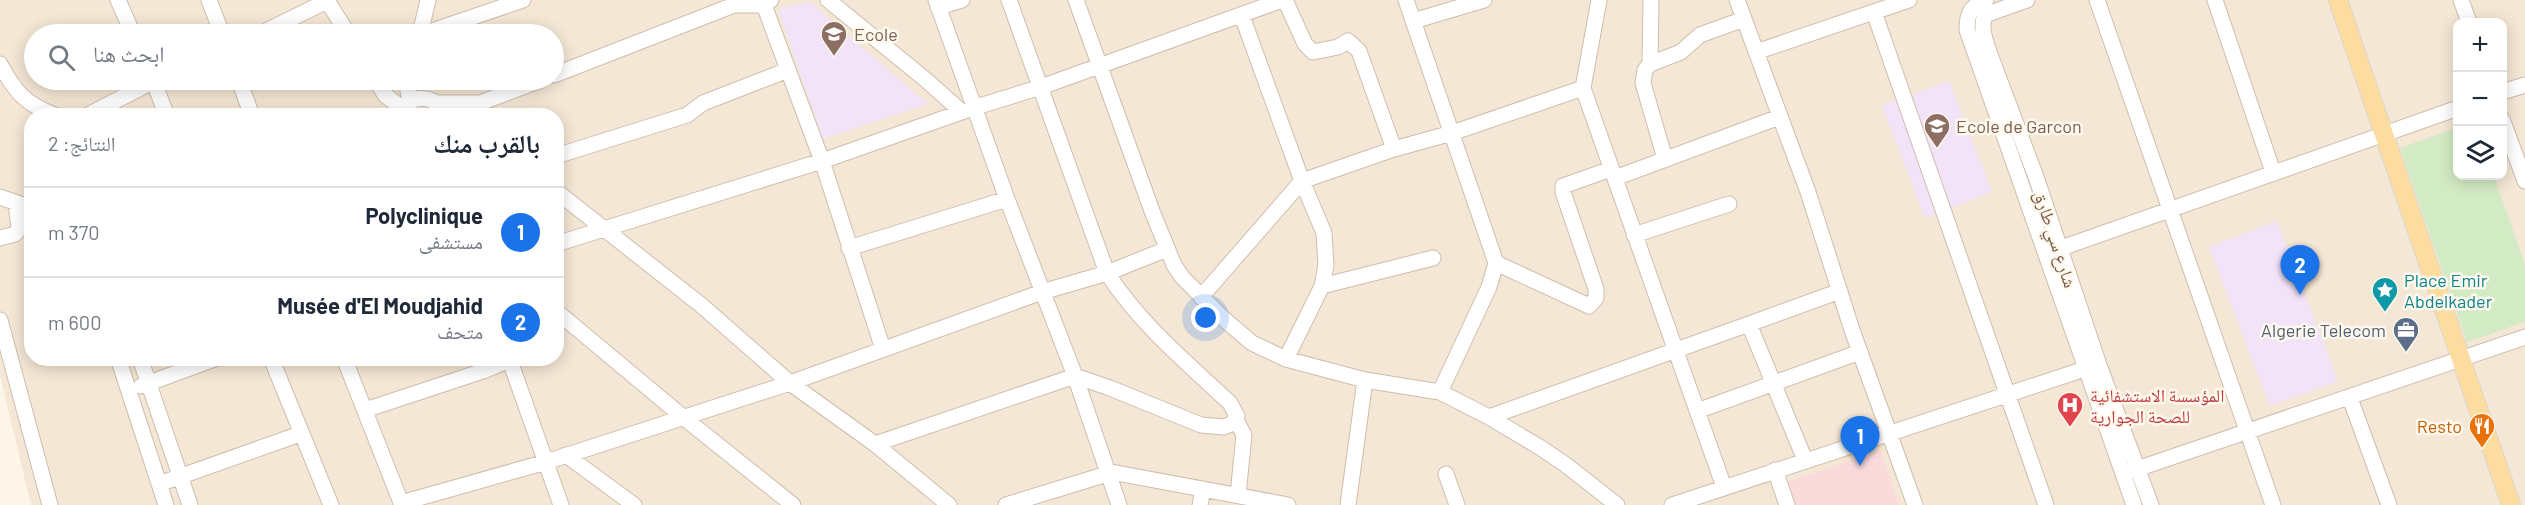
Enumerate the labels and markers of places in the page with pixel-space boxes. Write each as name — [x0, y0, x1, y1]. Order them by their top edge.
school or university icon: Ecole — [819, 19, 849, 57]
place label: Ecole — [854, 23, 898, 45]
school or university icon: Ecole de Garcon — [1922, 111, 1952, 149]
place label: Ecole de Garcon — [1956, 115, 2082, 137]
pin: 2 — [2280, 246, 2320, 295]
place label: Place Emir Abdelkader — [2404, 269, 2493, 312]
place icon: Place Emir Abdelkader — [2370, 275, 2400, 313]
office icon: Algerie Telecom — [2391, 315, 2421, 353]
place label: Algerie Telecom — [2261, 319, 2386, 341]
place label: المؤسسة الاستشفائية للصحة الجوارية — [2090, 384, 2224, 427]
hospital icon: المؤسسة الاستشفائية للصحة الجوارية — [2055, 390, 2085, 428]
restaurant icon: Resto — [2467, 411, 2497, 449]
place label: Resto — [2417, 415, 2462, 437]
pin: 1 — [1840, 416, 1880, 466]

